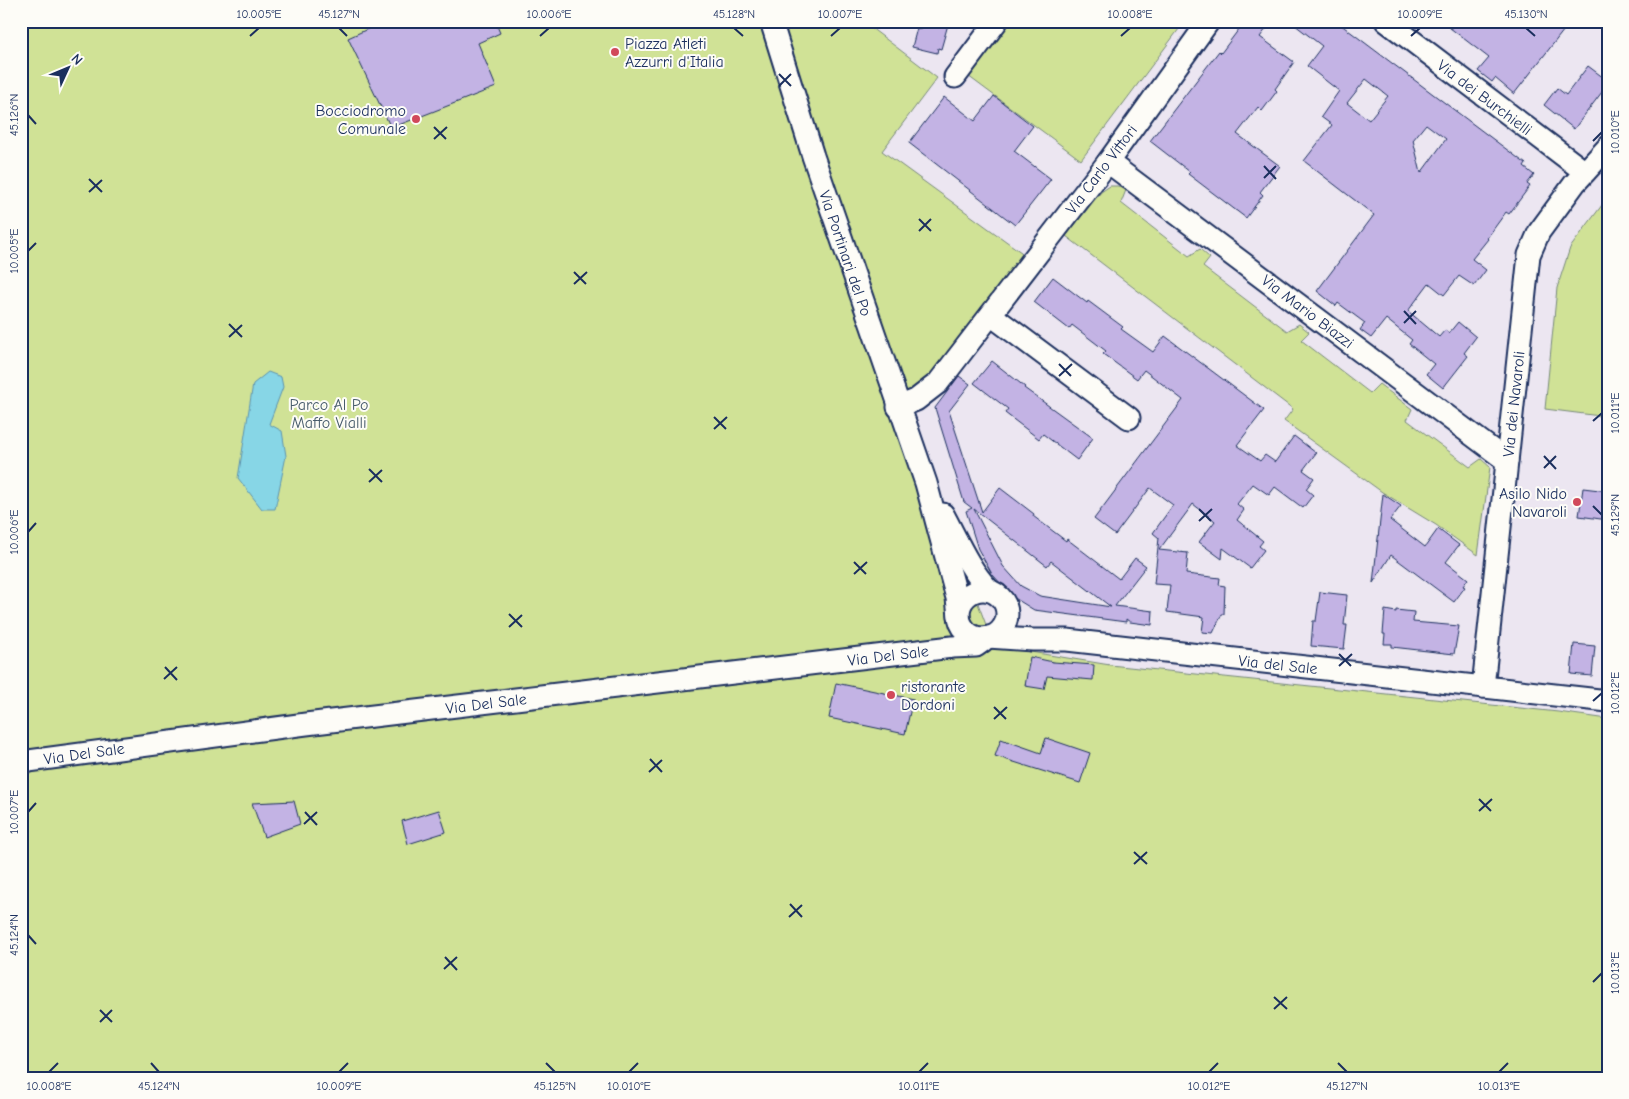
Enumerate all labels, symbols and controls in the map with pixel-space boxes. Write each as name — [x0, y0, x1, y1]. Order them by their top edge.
text: 10.005°E — [236, 7, 282, 21]
text: 45.127°N — [318, 7, 360, 21]
text: 10.006°E — [526, 7, 572, 21]
text: 45.128°N — [713, 7, 755, 21]
text: 10.007°E — [818, 7, 862, 21]
text: 10.008°E — [1108, 7, 1152, 21]
text: 10.009°E — [1397, 7, 1443, 21]
text: 45.130°N — [1504, 7, 1548, 21]
place label: Piazza Atleti Azzurri d'Italia — [625, 35, 724, 71]
north arrow — [42, 42, 92, 92]
marker: Piazza Atleti Azzurri d'Italia — [609, 46, 621, 58]
text: N — [68, 50, 86, 69]
street label: Via dei Burchielli — [1434, 56, 1535, 139]
text: 45.126°N — [7, 94, 21, 136]
place label: Bocciodromo Comunale — [315, 102, 406, 138]
text: 10.010°E — [1608, 110, 1622, 154]
marker: Bocciodromo Comunale — [410, 113, 422, 125]
street label: Via Carlo Vittori — [1062, 121, 1141, 218]
street label: Via Portinari del Po — [815, 188, 875, 318]
text: 10.005°E — [7, 228, 21, 274]
street label: Via Mario Biazzi — [1258, 271, 1357, 352]
street label: Via dei Navaroli — [1499, 350, 1529, 458]
text: 10.011°E — [1608, 393, 1622, 433]
park label: Parco Al Po Maffo Vialli — [290, 396, 368, 432]
place label: Asilo Nido Navaroli — [1499, 485, 1567, 521]
text: 45.129°N — [1608, 494, 1622, 536]
marker: Asilo Nido Navaroli — [1571, 496, 1583, 508]
text: 10.006°E — [7, 509, 21, 555]
street label: Via Del Sale — [847, 642, 930, 670]
street label: Via del Sale — [1237, 652, 1319, 678]
text: 10.012°E — [1608, 672, 1622, 714]
place label: ristorante Dordoni — [901, 678, 966, 714]
marker: ristorante Dordoni — [885, 689, 897, 701]
street label: Via Del Sale — [445, 690, 528, 718]
street label: Via Del Sale — [43, 739, 126, 769]
text: 10.007°E — [7, 790, 21, 834]
text: 45.124°N — [7, 914, 21, 956]
text: 10.013°E — [1608, 952, 1622, 994]
text: 10.008°E — [27, 1079, 71, 1093]
text: 45.124°N — [138, 1079, 180, 1093]
text: 10.009°E — [316, 1079, 362, 1093]
text: 45.125°N — [534, 1079, 576, 1093]
text: 10.010°E — [607, 1079, 651, 1093]
text: 10.011°E — [899, 1079, 939, 1093]
text: 10.012°E — [1188, 1079, 1230, 1093]
text: 45.127°N — [1326, 1079, 1368, 1093]
text: 10.013°E — [1478, 1079, 1520, 1093]

